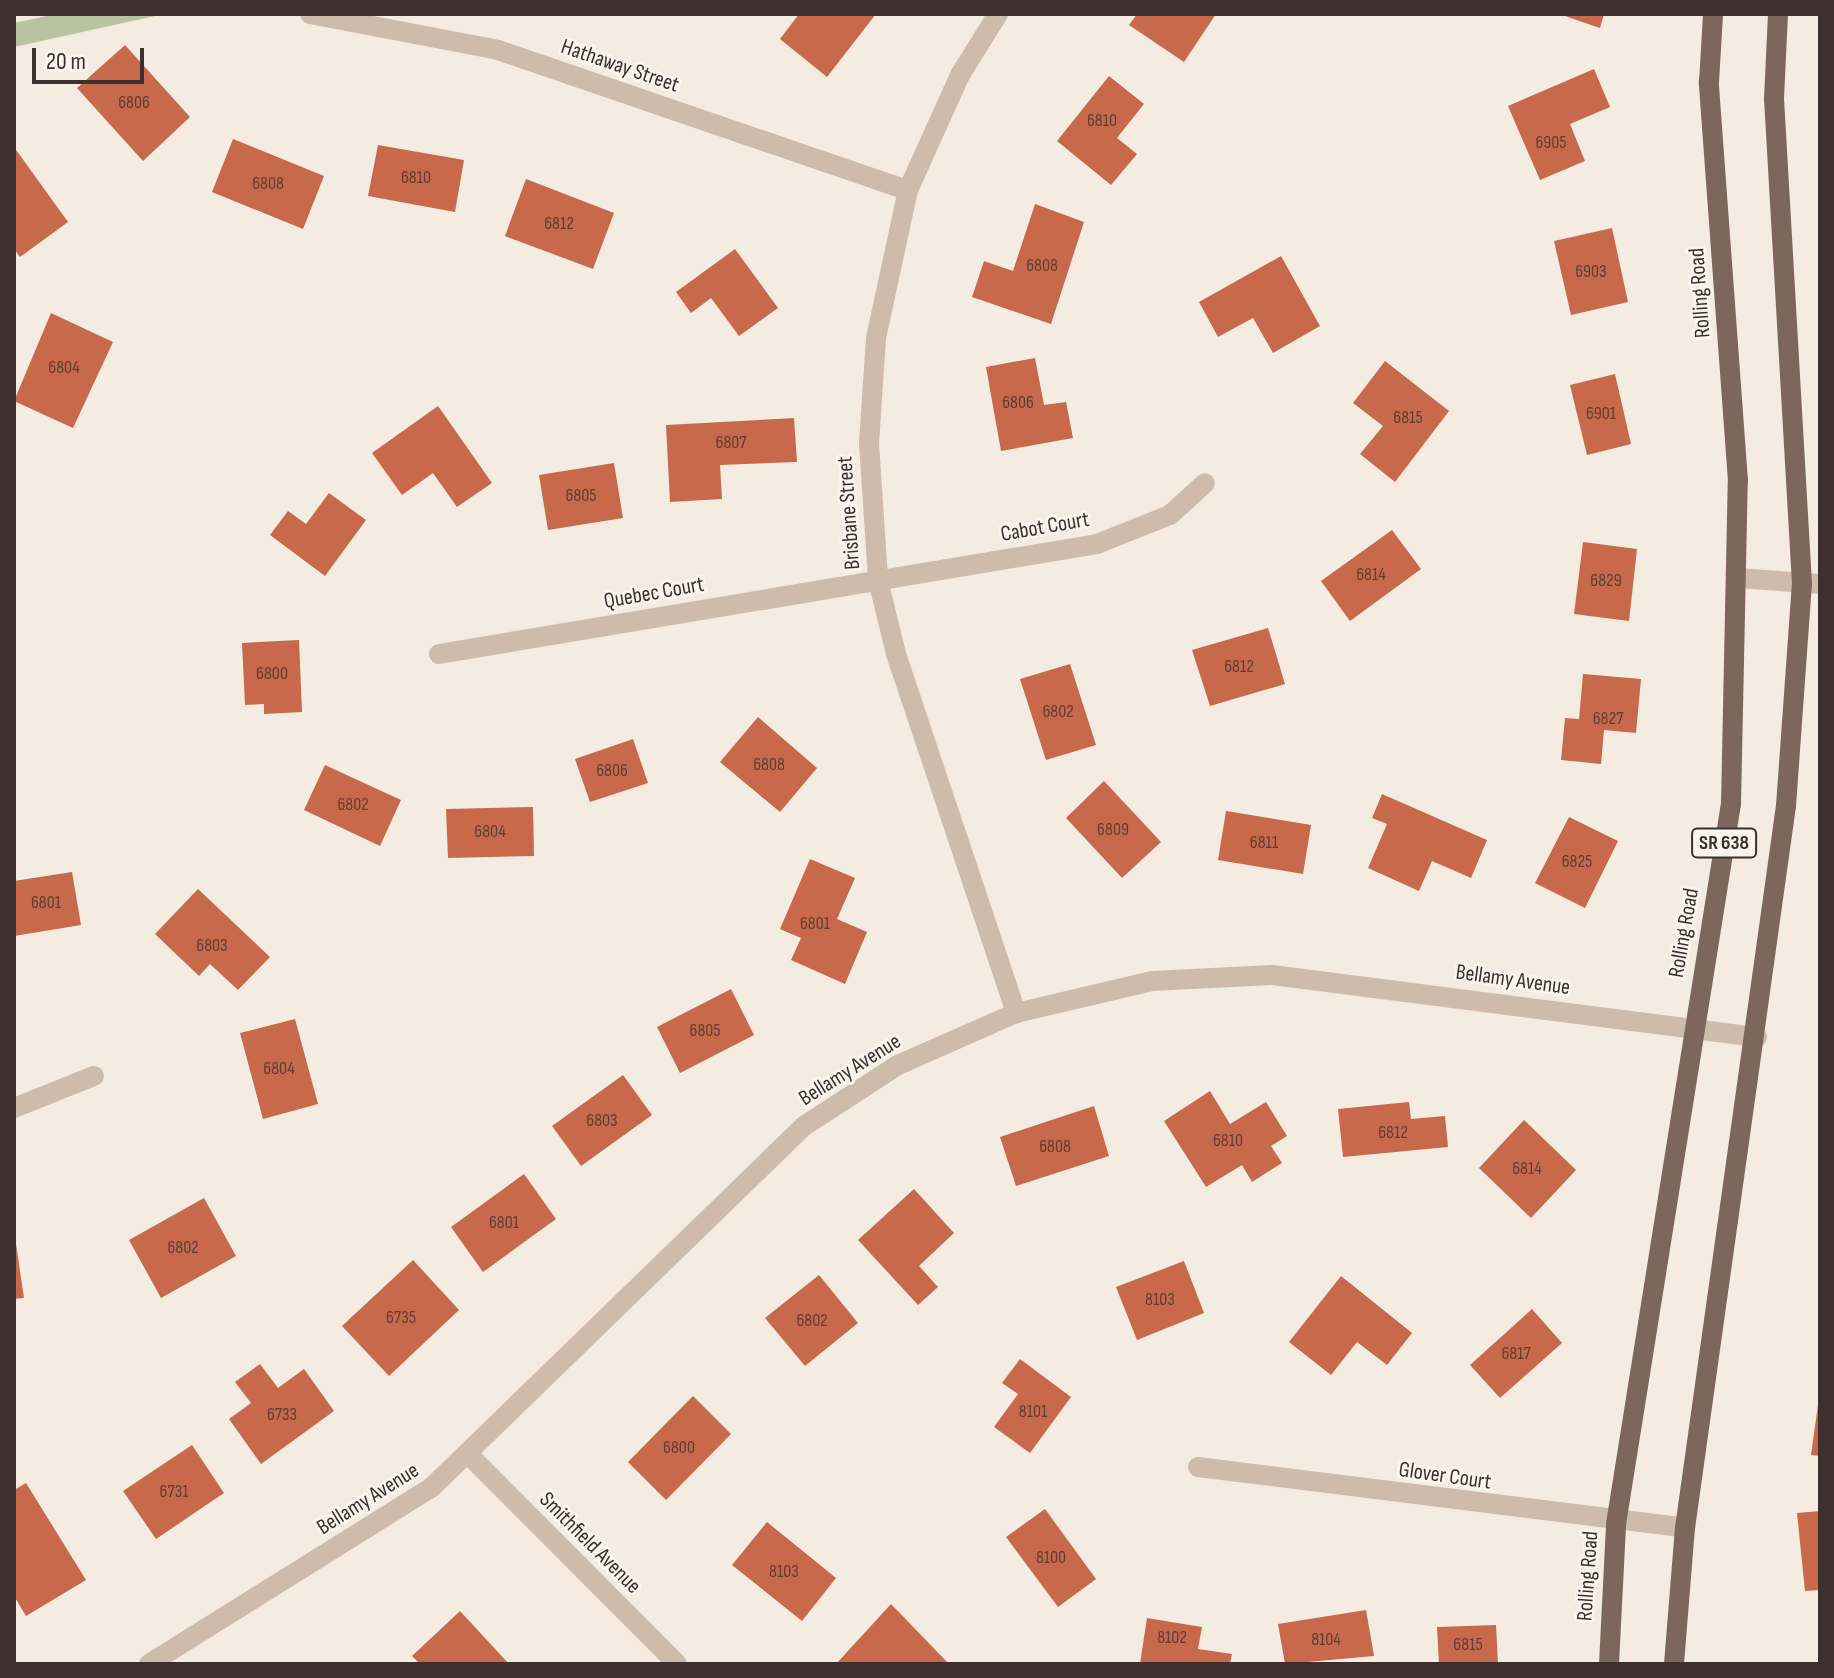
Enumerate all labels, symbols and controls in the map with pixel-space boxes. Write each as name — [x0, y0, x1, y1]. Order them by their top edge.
scale bar — [36, 32, 148, 82]
street label: Hathaway Street — [558, 34, 682, 98]
text: 20 m — [46, 47, 86, 76]
house number: 6806 — [118, 92, 150, 114]
house number: 6810 — [1087, 110, 1117, 132]
house number: 6905 — [1536, 132, 1566, 154]
house number: 6810 — [401, 167, 431, 189]
house number: 6808 — [252, 173, 284, 195]
house number: 6812 — [544, 213, 574, 235]
street label: Rolling Road — [1684, 247, 1716, 339]
house number: 6808 — [1026, 255, 1058, 277]
house number: 6903 — [1575, 261, 1607, 283]
house number: 6804 — [48, 357, 80, 379]
house number: 6806 — [1002, 392, 1034, 414]
house number: 6901 — [1586, 403, 1616, 425]
house number: 6815 — [1393, 407, 1423, 429]
house number: 6807 — [716, 432, 746, 454]
street label: Brisbane Street — [832, 455, 866, 571]
house number: 6805 — [565, 485, 597, 507]
street label: Cabot Court — [999, 506, 1091, 548]
house number: 6814 — [1356, 564, 1386, 586]
house number: 6829 — [1590, 570, 1622, 592]
street label: Quebec Court — [602, 571, 706, 615]
house number: 6812 — [1224, 656, 1254, 678]
house number: 6800 — [256, 663, 288, 685]
house number: 6802 — [1042, 701, 1074, 723]
house number: 6827 — [1593, 708, 1623, 730]
house number: 6808 — [753, 754, 785, 776]
house number: 6806 — [596, 760, 628, 782]
house number: 6802 — [337, 794, 369, 816]
house number: 6809 — [1097, 819, 1129, 841]
house number: 6804 — [474, 821, 506, 843]
road number: SR 638 — [1690, 827, 1758, 859]
house number: 6811 — [1250, 832, 1278, 854]
house number: 6825 — [1562, 851, 1592, 873]
street label: Rolling Road — [1663, 886, 1705, 980]
house number: 6801 — [31, 892, 61, 914]
house number: 6801 — [800, 913, 830, 935]
house number: 6803 — [196, 935, 228, 957]
street label: Bellamy Avenue — [1454, 959, 1572, 1001]
house number: 6805 — [689, 1020, 721, 1042]
street label: Bellamy Avenue — [794, 1028, 906, 1112]
house number: 6804 — [263, 1058, 295, 1080]
house number: 6803 — [586, 1110, 618, 1132]
house number: 6812 — [1378, 1122, 1408, 1144]
house number: 6810 — [1213, 1130, 1243, 1152]
house number: 6808 — [1039, 1136, 1071, 1158]
house number: 6814 — [1512, 1158, 1542, 1180]
house number: 6801 — [489, 1212, 519, 1234]
house number: 6802 — [167, 1237, 199, 1259]
house number: 8103 — [1145, 1289, 1175, 1311]
house number: 6735 — [386, 1307, 416, 1329]
house number: 6802 — [796, 1310, 828, 1332]
house number: 6817 — [1501, 1343, 1531, 1365]
house number: 8101 — [1019, 1401, 1047, 1423]
house number: 6733 — [267, 1404, 297, 1426]
house number: 6800 — [663, 1437, 695, 1459]
street label: Glover Court — [1397, 1456, 1493, 1496]
street label: Bellamy Avenue — [312, 1457, 424, 1541]
house number: 6731 — [160, 1481, 188, 1503]
street label: Smithfield Avenue — [534, 1487, 646, 1599]
street label: Rolling Road — [1572, 1530, 1604, 1622]
house number: 8100 — [1036, 1547, 1066, 1569]
house number: 8103 — [769, 1561, 799, 1583]
house number: 8102 — [1157, 1627, 1187, 1649]
house number: 8104 — [1311, 1629, 1341, 1651]
house number: 6815 — [1453, 1634, 1483, 1656]

